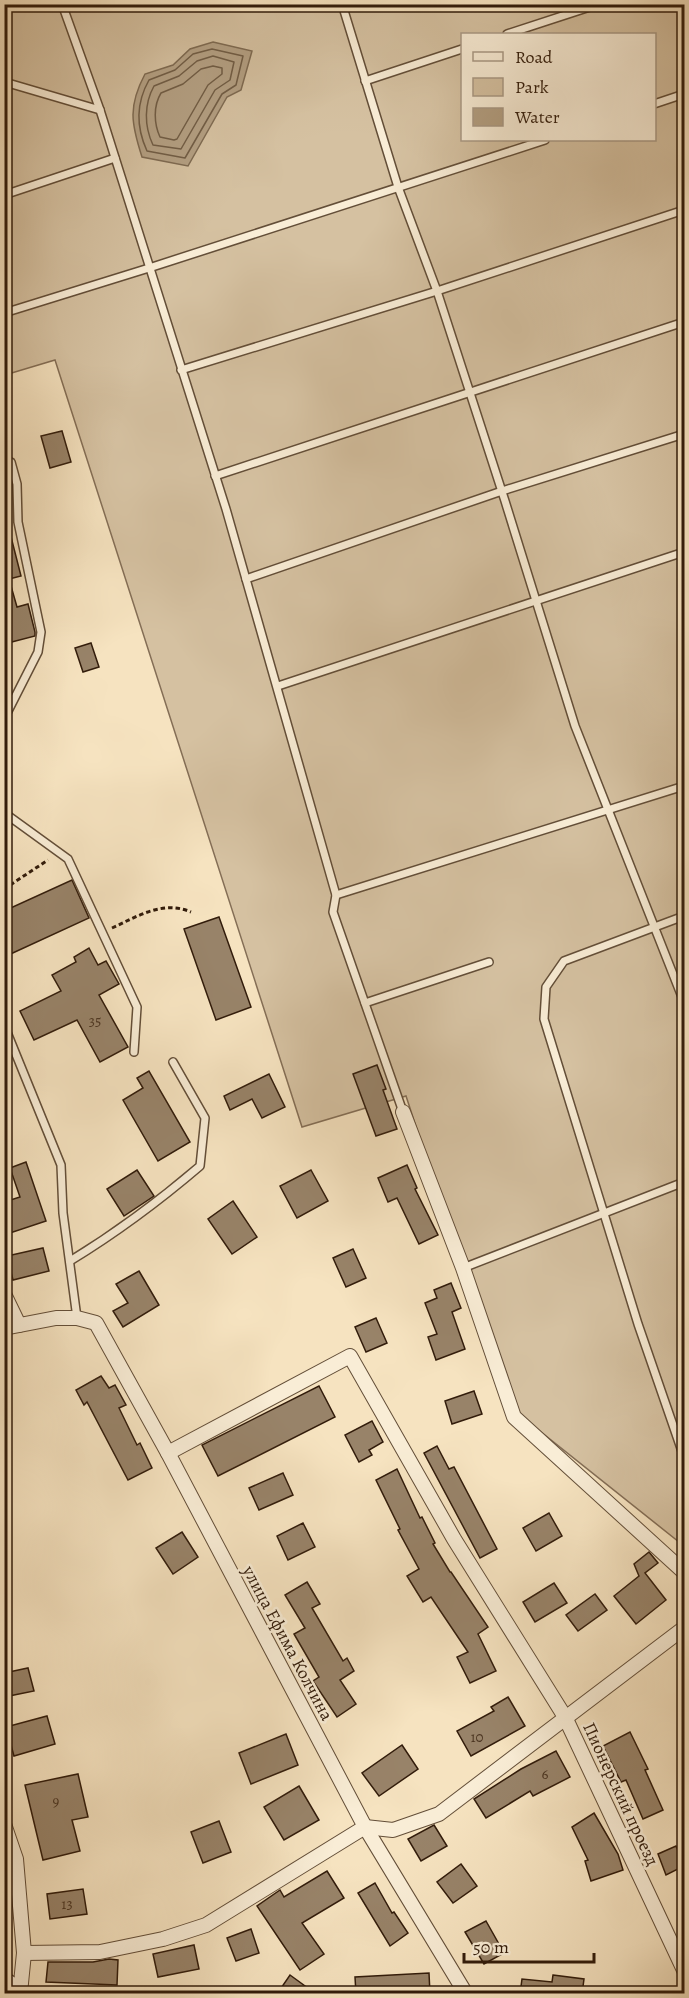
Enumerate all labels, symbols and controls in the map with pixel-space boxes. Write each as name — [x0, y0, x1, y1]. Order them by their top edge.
legend — [461, 33, 656, 141]
text: Road — [515, 45, 553, 69]
text: Park — [515, 75, 549, 99]
text: Water — [514, 105, 560, 129]
house number: 35 — [89, 1011, 101, 1031]
street label: улица Ефима Колчина — [237, 1561, 339, 1725]
street label: Пионерский проезд — [577, 1718, 665, 1870]
house number: 10 — [470, 1727, 484, 1747]
house number: 6 — [542, 1764, 549, 1784]
house number: 9 — [53, 1791, 60, 1811]
house number: 13 — [61, 1894, 73, 1914]
scale bar — [464, 1926, 594, 1964]
text: 50 m — [473, 1935, 509, 1959]

